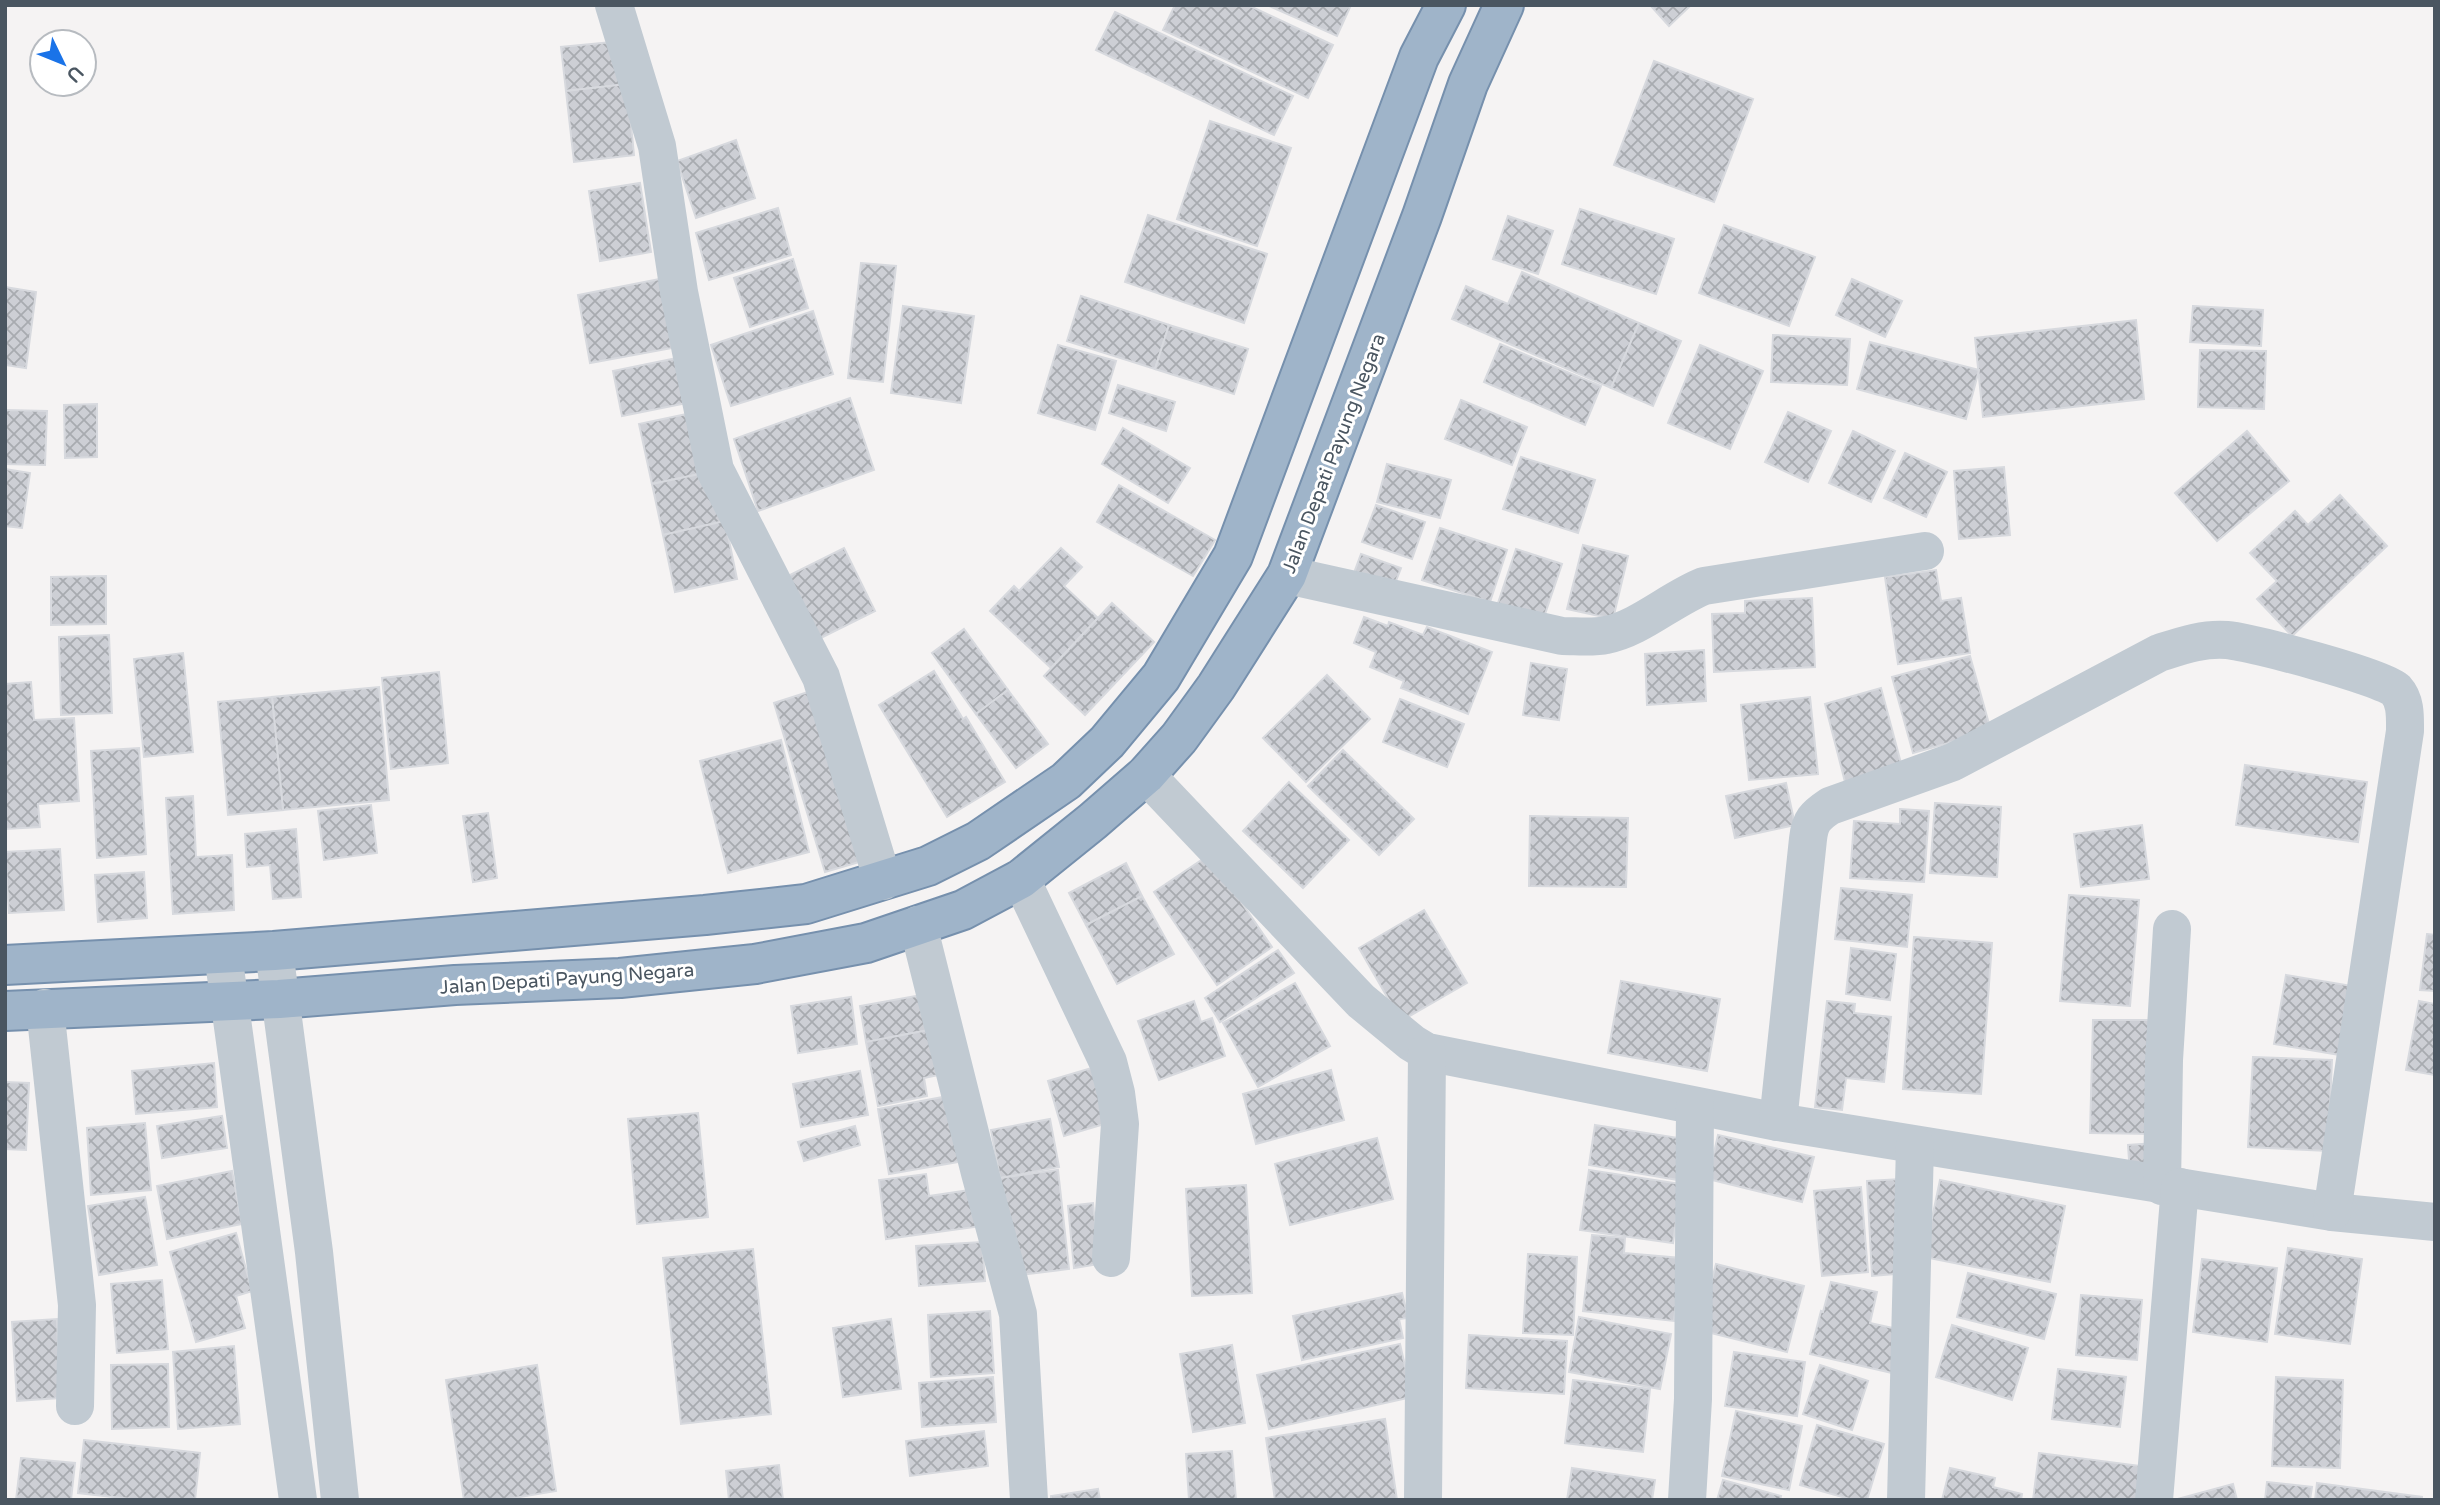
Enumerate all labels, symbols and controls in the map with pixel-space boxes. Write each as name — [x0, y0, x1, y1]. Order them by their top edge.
north arrow — [28, 28, 98, 98]
text: U — [62, 61, 88, 87]
street label: Jalan Depati Payung Negara — [1278, 330, 1390, 576]
street label: Jalan Depati Payung Negara — [439, 959, 695, 999]

